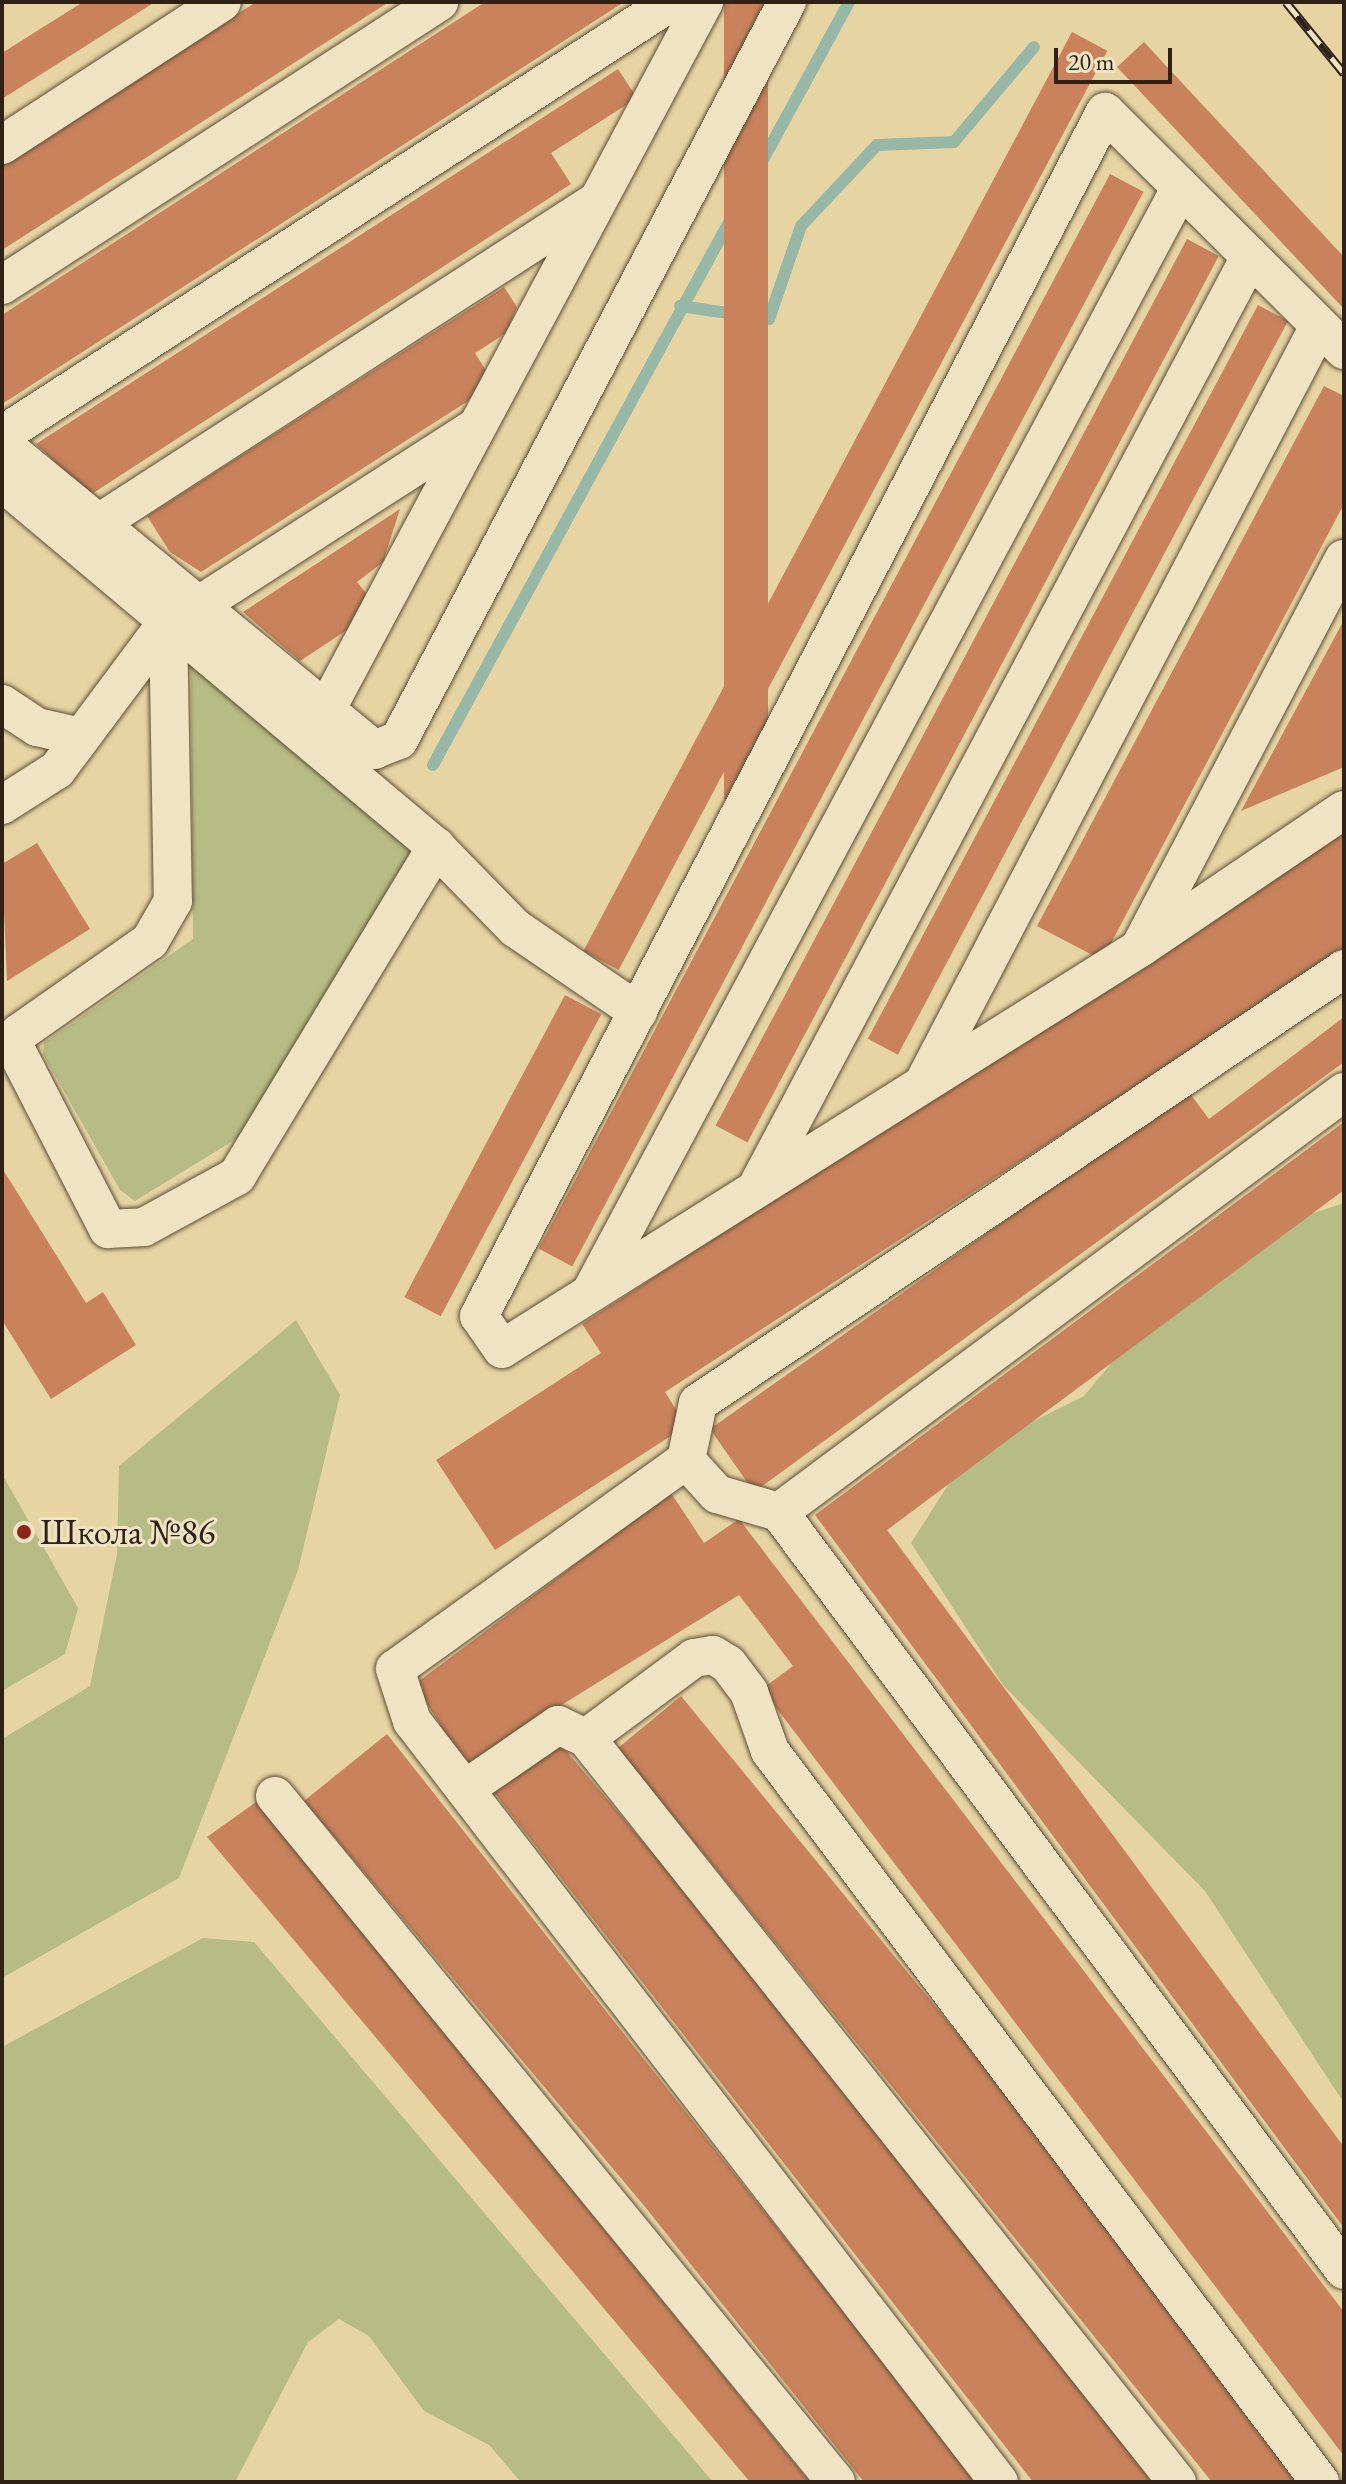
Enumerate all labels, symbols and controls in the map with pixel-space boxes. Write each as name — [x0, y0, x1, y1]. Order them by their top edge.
scale bar — [1058, 32, 1176, 82]
text: 20 m — [1068, 46, 1115, 77]
place label: Школа №86 — [40, 1510, 215, 1554]
marker: Школа №86 — [15, 1523, 33, 1541]

